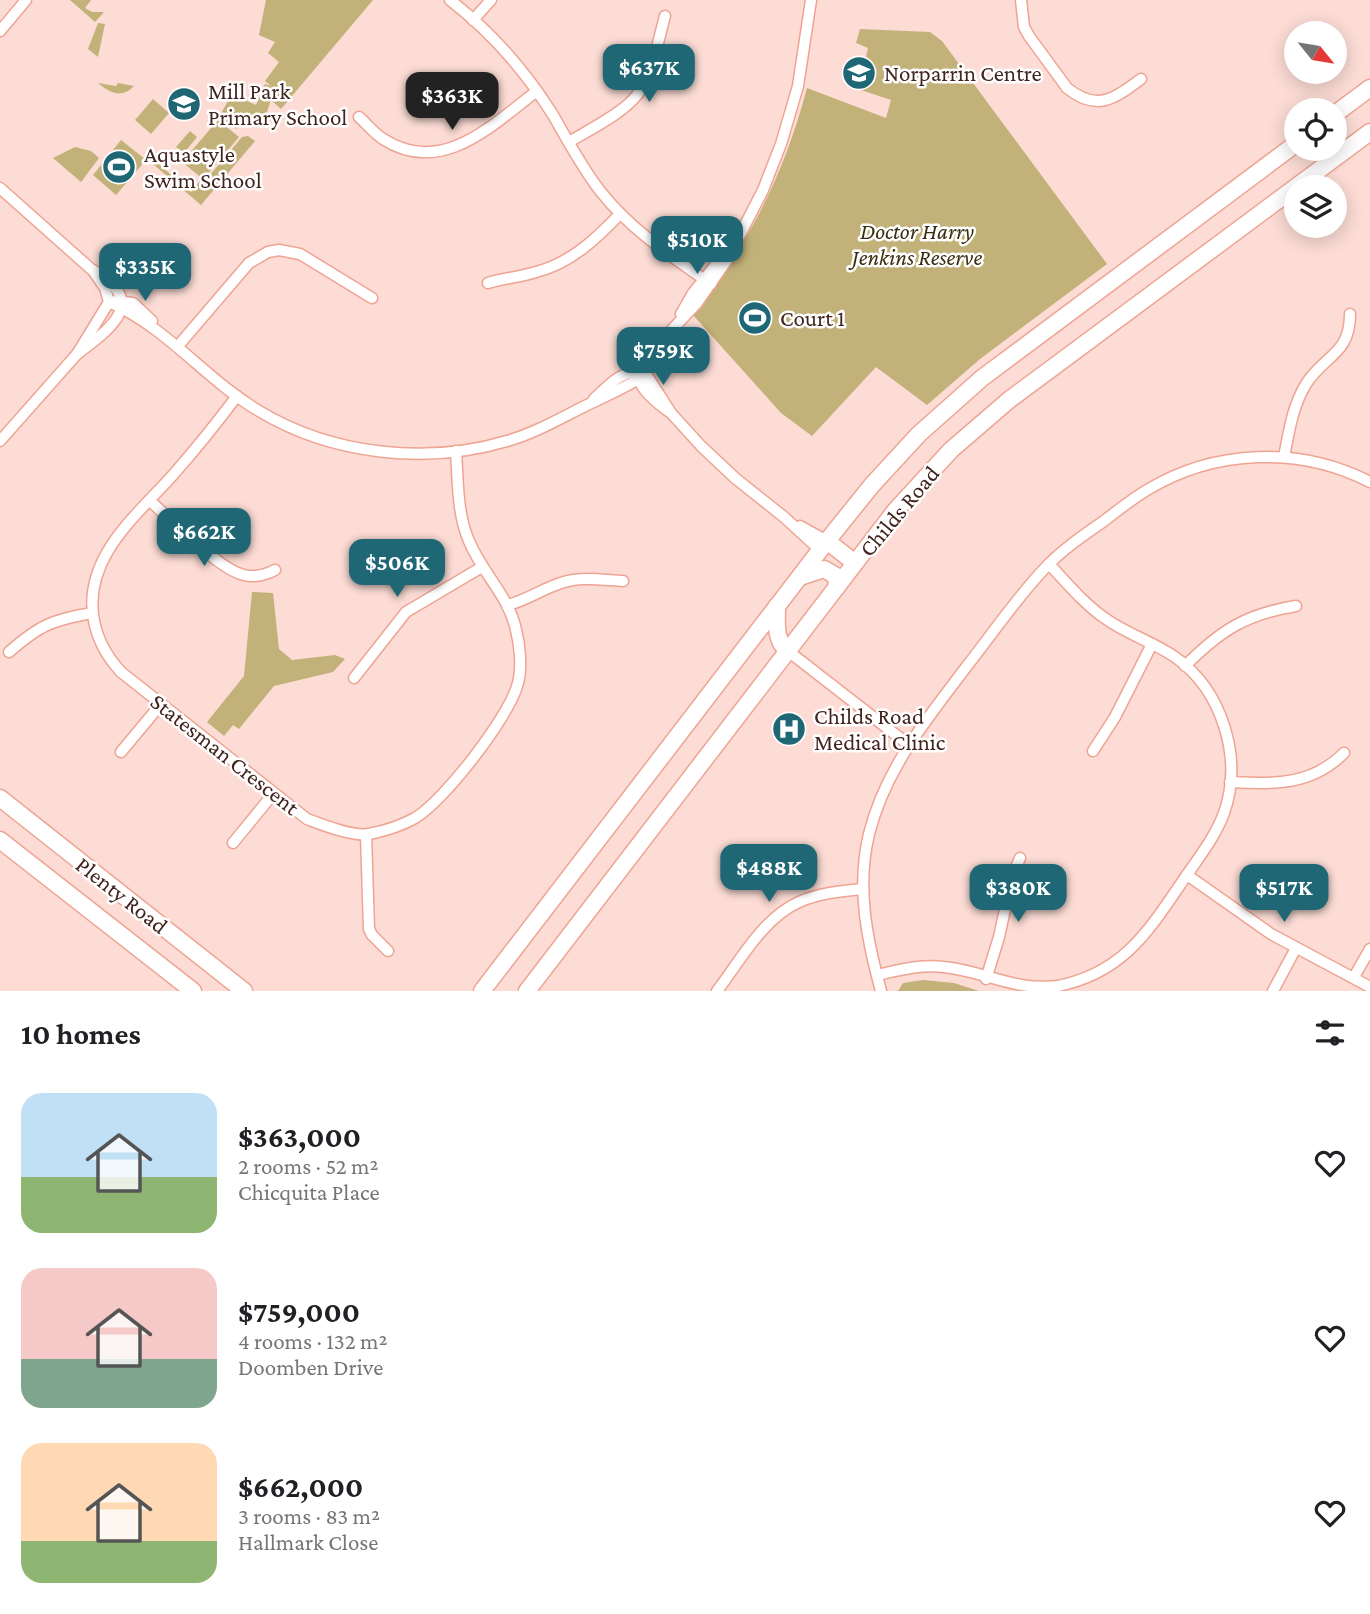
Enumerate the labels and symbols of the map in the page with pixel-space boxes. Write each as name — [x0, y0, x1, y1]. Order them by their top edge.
north arrow — [1284, 21, 1348, 84]
pin: $637K — [600, 44, 698, 104]
school or university icon: Norparrin Centre — [840, 54, 878, 92]
place label: Norparrin Centre — [884, 60, 1042, 86]
pin: $363K — [403, 72, 501, 132]
place label: Mill Park Primary School — [208, 78, 347, 130]
school or university icon: Mill Park Primary School — [165, 85, 203, 123]
place label: Aquastyle Swim School — [144, 141, 262, 193]
sports icon: Aquastyle Swim School — [100, 148, 138, 186]
pin: $510K — [648, 216, 746, 276]
park label: Doctor Harry Jenkins Reserve — [848, 218, 982, 270]
pin: $335K — [96, 244, 194, 303]
sports icon: Court 1 — [736, 299, 774, 337]
place label: Court 1 — [780, 305, 845, 331]
pin: $759K — [614, 328, 712, 387]
street label: Childs Road — [854, 460, 944, 562]
pin: $662K — [155, 508, 253, 568]
pin: $506K — [348, 540, 446, 599]
street label: Statesman Crescent — [146, 688, 305, 820]
place label: Childs Road Medical Clinic — [814, 703, 946, 755]
hospital icon: Childs Road Medical Clinic — [770, 710, 808, 748]
pin: $488K — [720, 844, 818, 904]
street label: Plenty Road — [71, 851, 173, 939]
pin: $380K — [969, 864, 1067, 924]
pin: $517K — [1235, 864, 1333, 924]

